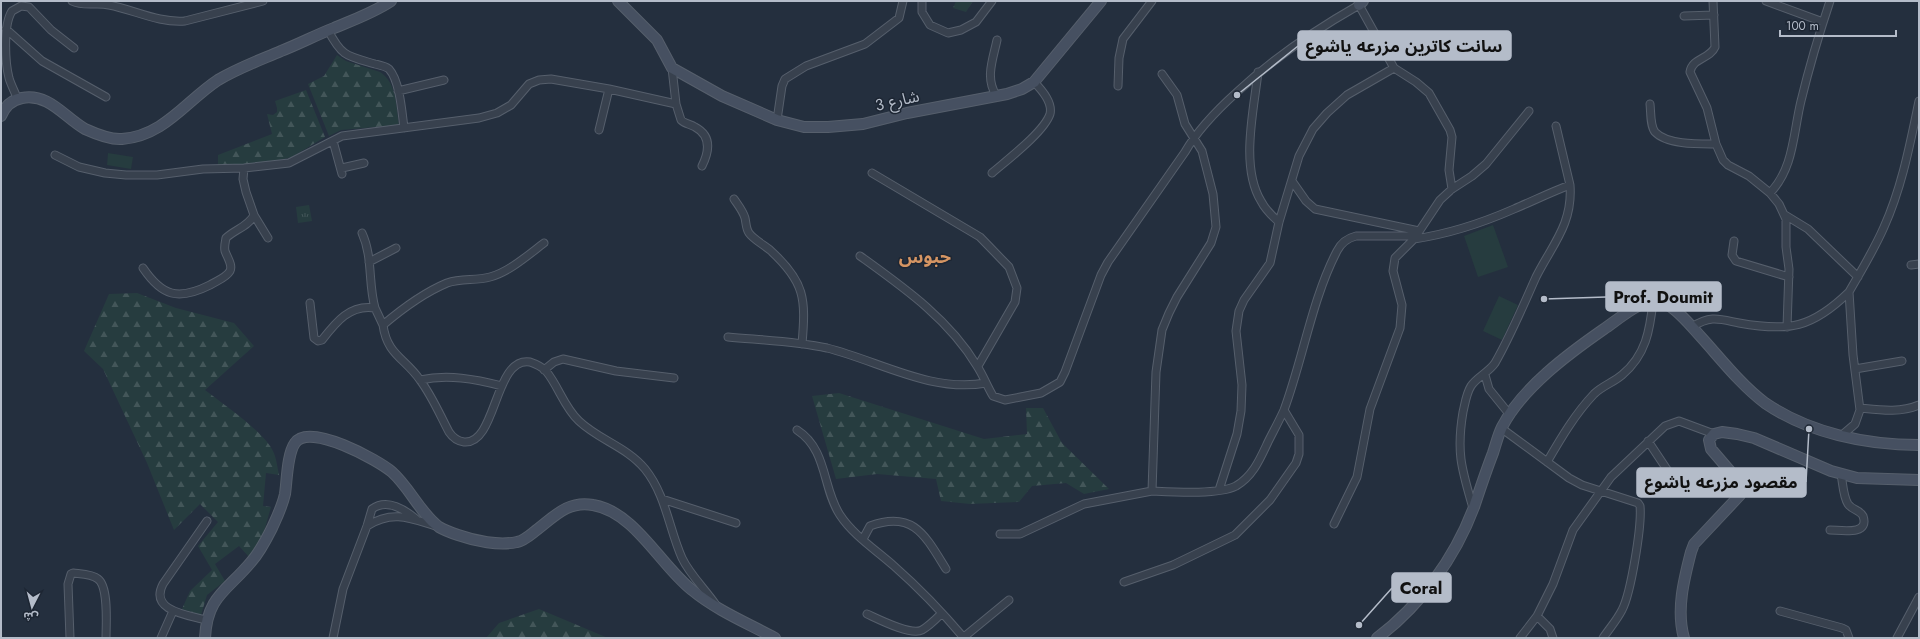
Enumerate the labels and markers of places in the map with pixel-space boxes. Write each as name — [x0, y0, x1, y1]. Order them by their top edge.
callout: سانت كاترين مزرعه ياشوع — [1298, 31, 1511, 60]
callout: Prof. Doumit — [1606, 282, 1721, 311]
callout: مقصود مزرعه ياشوع — [1637, 468, 1806, 497]
callout: Coral — [1392, 573, 1451, 602]

